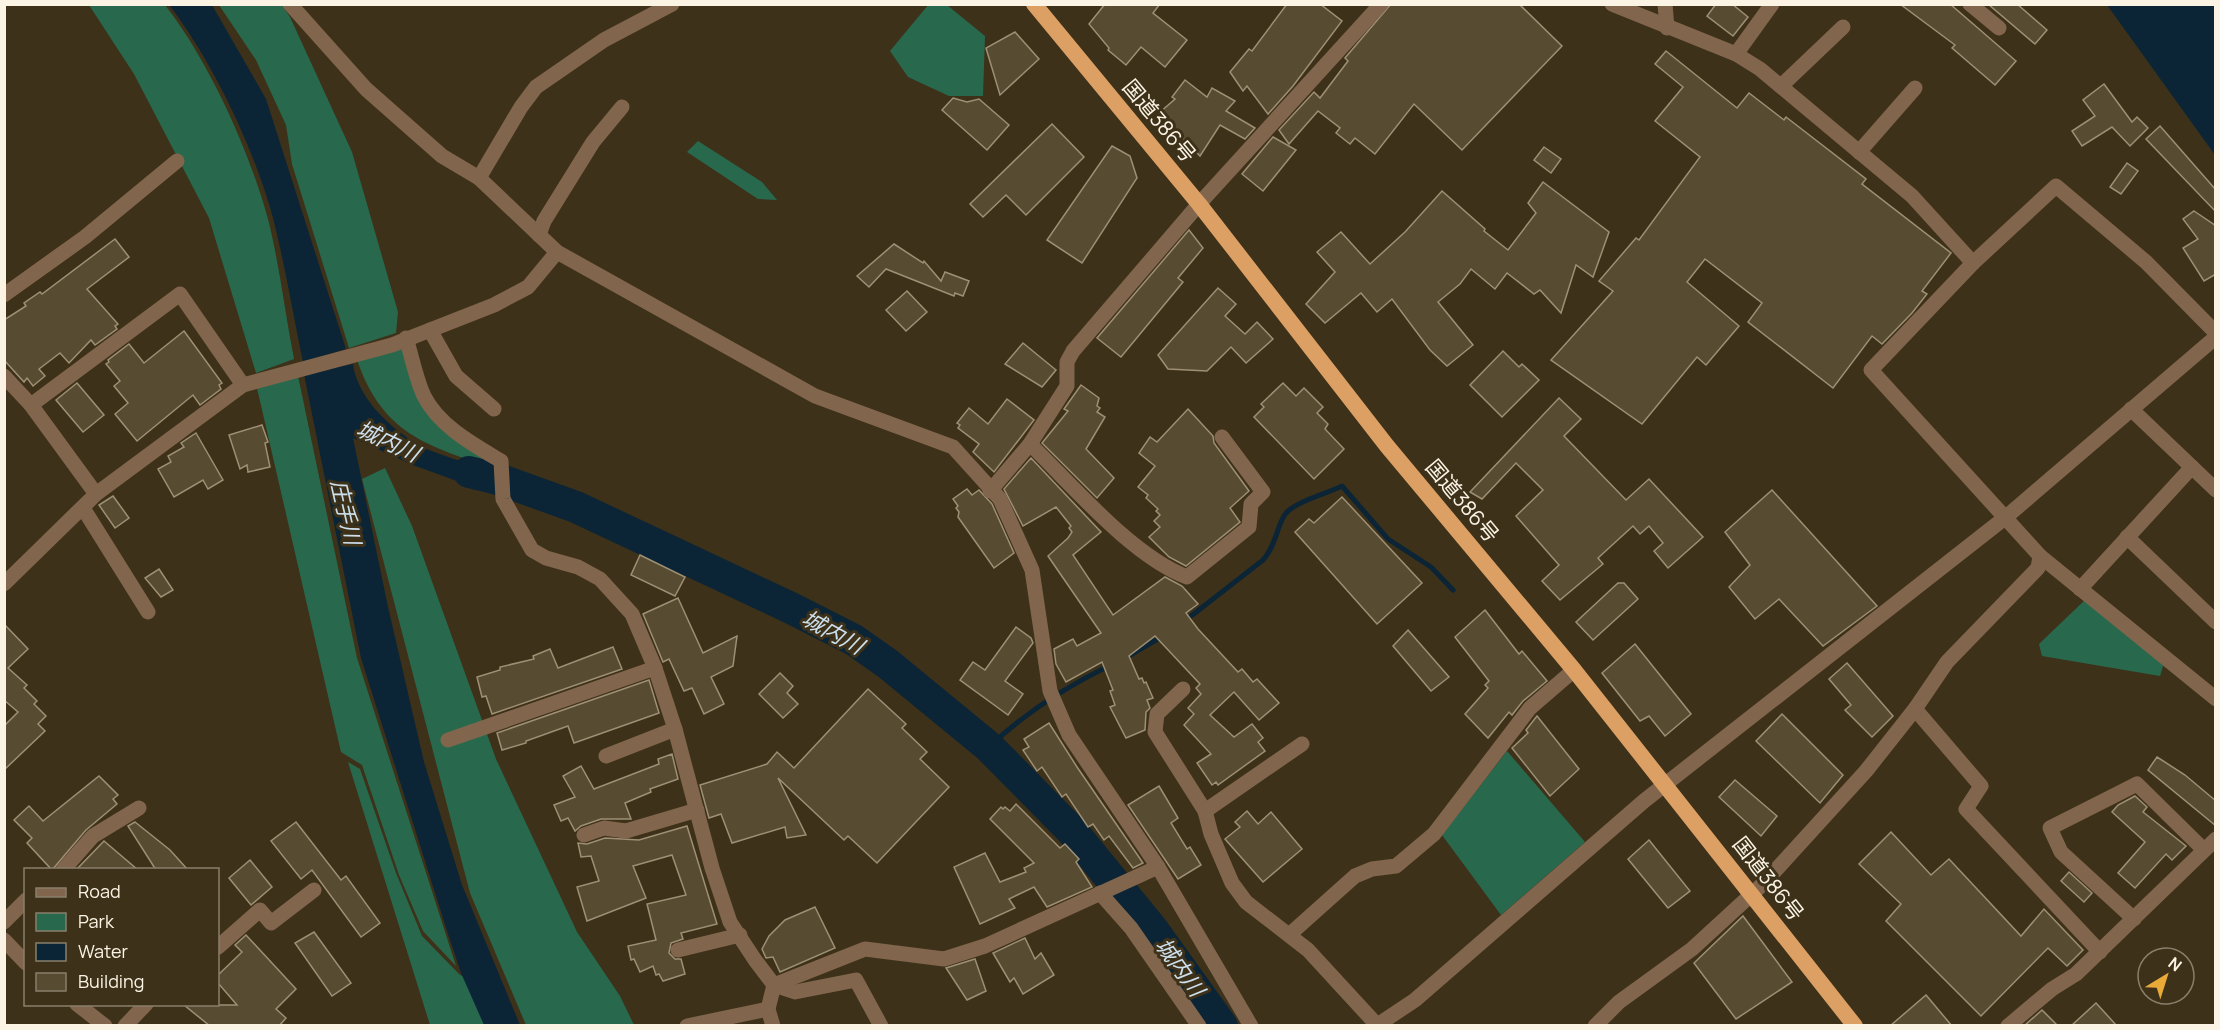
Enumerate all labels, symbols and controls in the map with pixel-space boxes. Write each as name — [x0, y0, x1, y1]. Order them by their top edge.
street label: 国道386号 — [1117, 73, 1203, 168]
water label: 城内川 — [352, 413, 426, 469]
street label: 国道386号 — [1420, 453, 1506, 548]
water label: 庄手川 — [324, 476, 368, 549]
water label: 城内川 — [797, 603, 871, 662]
street label: 国道386号 — [1727, 830, 1811, 926]
legend — [24, 868, 219, 1006]
text: Road — [78, 879, 121, 903]
text: Park — [78, 909, 115, 933]
water label: 城内川 — [1148, 931, 1213, 1004]
text: Water — [78, 939, 128, 963]
north arrow — [2136, 946, 2196, 1006]
text: N — [2164, 952, 2187, 976]
text: Building — [78, 969, 144, 993]

